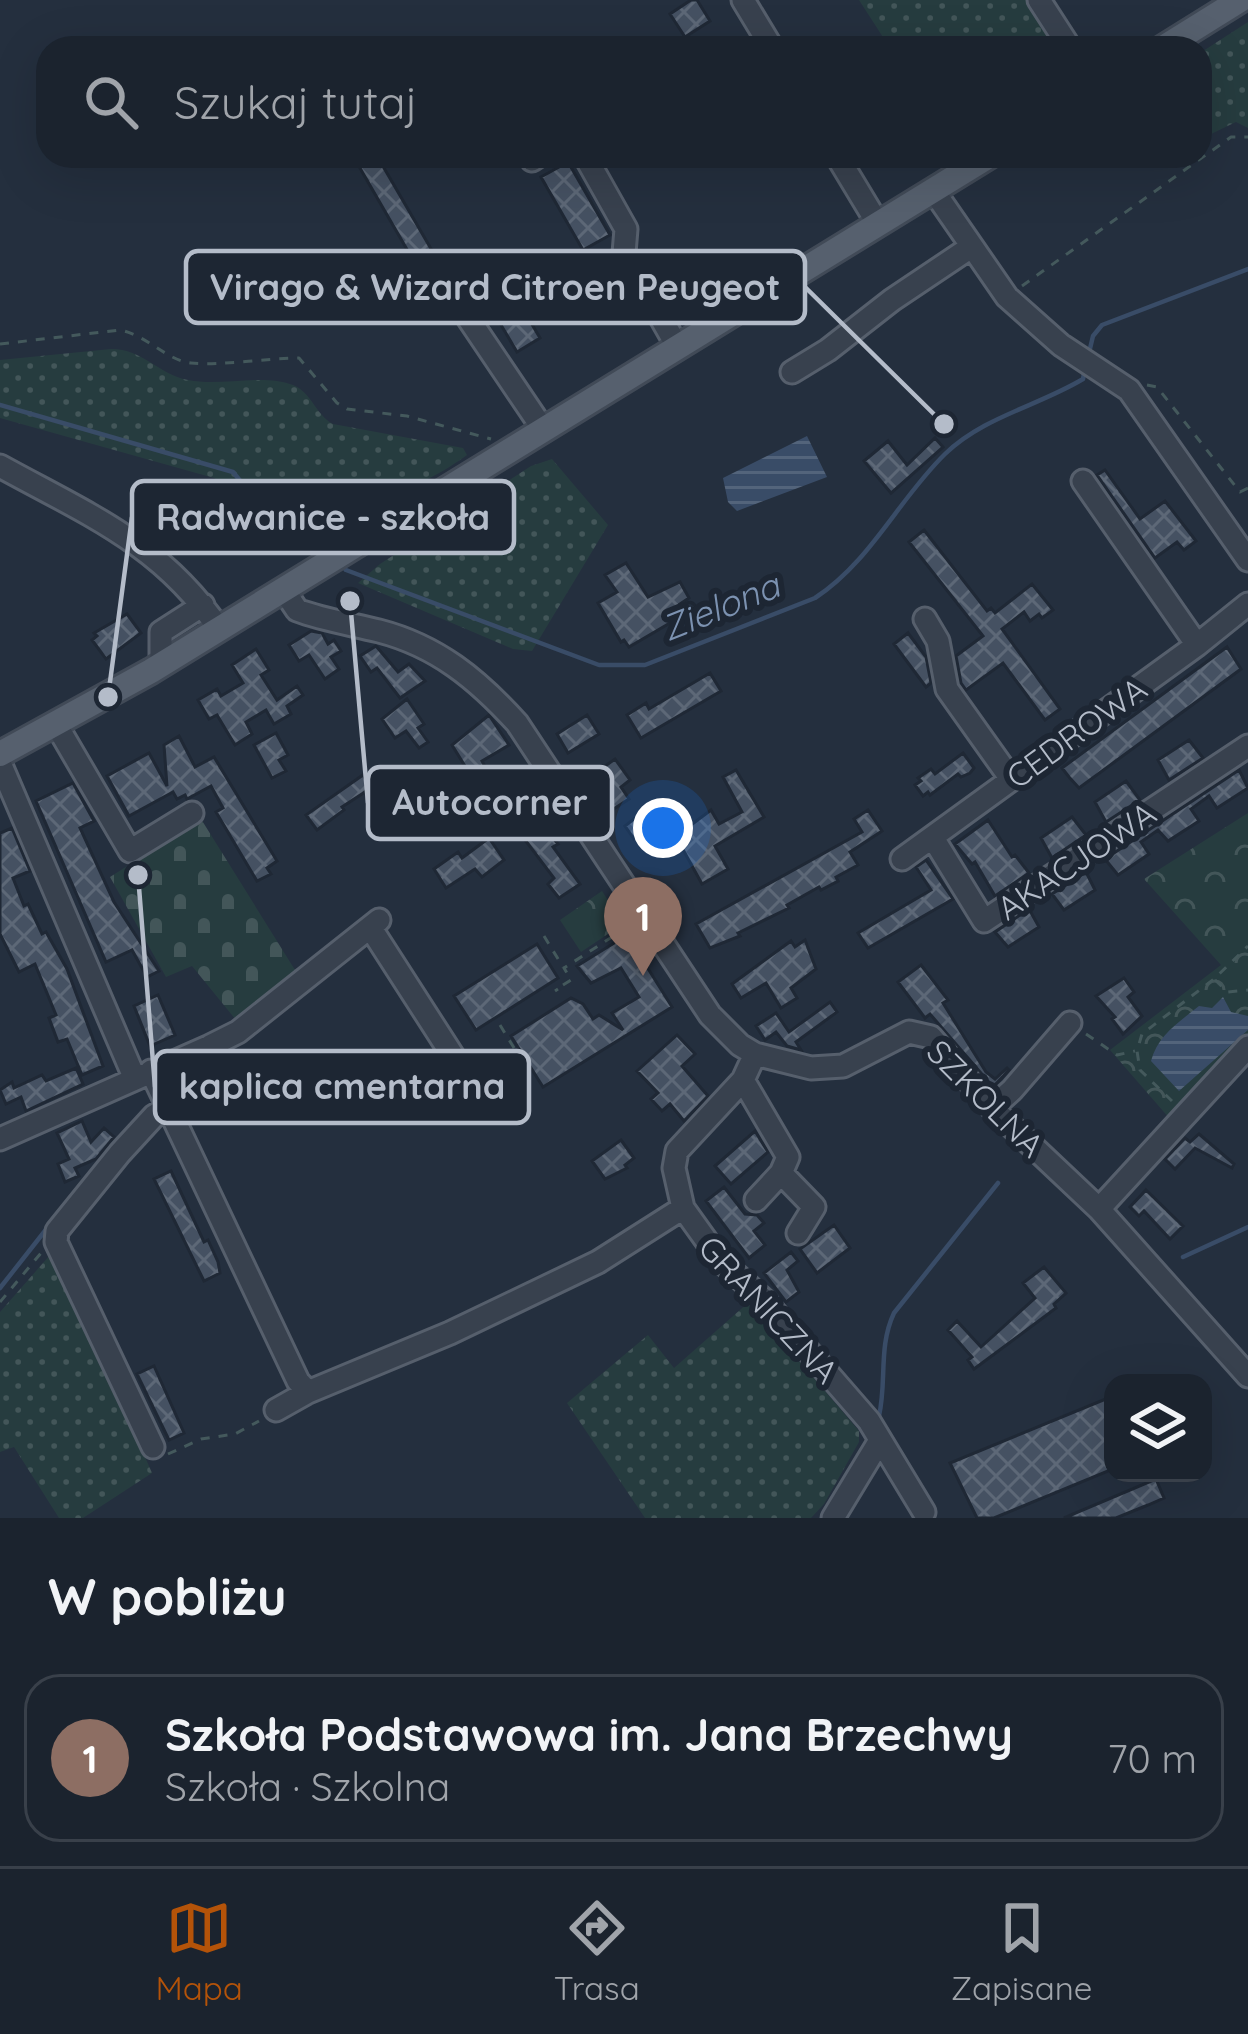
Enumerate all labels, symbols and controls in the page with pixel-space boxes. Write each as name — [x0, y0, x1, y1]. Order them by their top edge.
search box — [36, 36, 1212, 168]
icon: search — [78, 69, 144, 135]
text: Szukaj tutaj — [174, 74, 418, 130]
callout: Virago & Wizard Citroen Peugeot — [186, 251, 805, 323]
text: Virago & Wizard Citroen Peugeot — [210, 264, 781, 309]
callout: Radwanice - szkoła — [132, 481, 514, 553]
text: Radwanice - szkoła — [156, 494, 490, 539]
water label: Zielona — [654, 561, 788, 650]
street label: CEDROWA — [998, 667, 1154, 797]
callout: Autocorner — [368, 767, 612, 839]
text: Autocorner — [392, 779, 588, 824]
street label: AKACJOWA — [989, 792, 1163, 928]
your location — [633, 798, 693, 858]
pin: 1 — [604, 877, 682, 976]
street label: SZKOLNA — [919, 1031, 1053, 1165]
callout: kaplica cmentarna — [155, 1051, 529, 1123]
text: kaplica cmentarna — [179, 1063, 505, 1108]
street label: GRANICZNA — [690, 1227, 848, 1391]
map controls — [1104, 1374, 1212, 1482]
button: layers — [1104, 1374, 1212, 1482]
text: W pobliżu — [48, 1564, 287, 1628]
text: Szkoła Podstawowa im. Jana Brzechwy — [165, 1706, 1013, 1762]
text: 1 — [82, 1734, 98, 1783]
text: 70 m — [1108, 1734, 1197, 1783]
text: Szkoła · Szkolna — [165, 1762, 450, 1811]
tab: Mapa — [155, 1895, 243, 2008]
tab: Trasa — [554, 1895, 640, 2008]
tab: Zapisane — [951, 1895, 1093, 2008]

